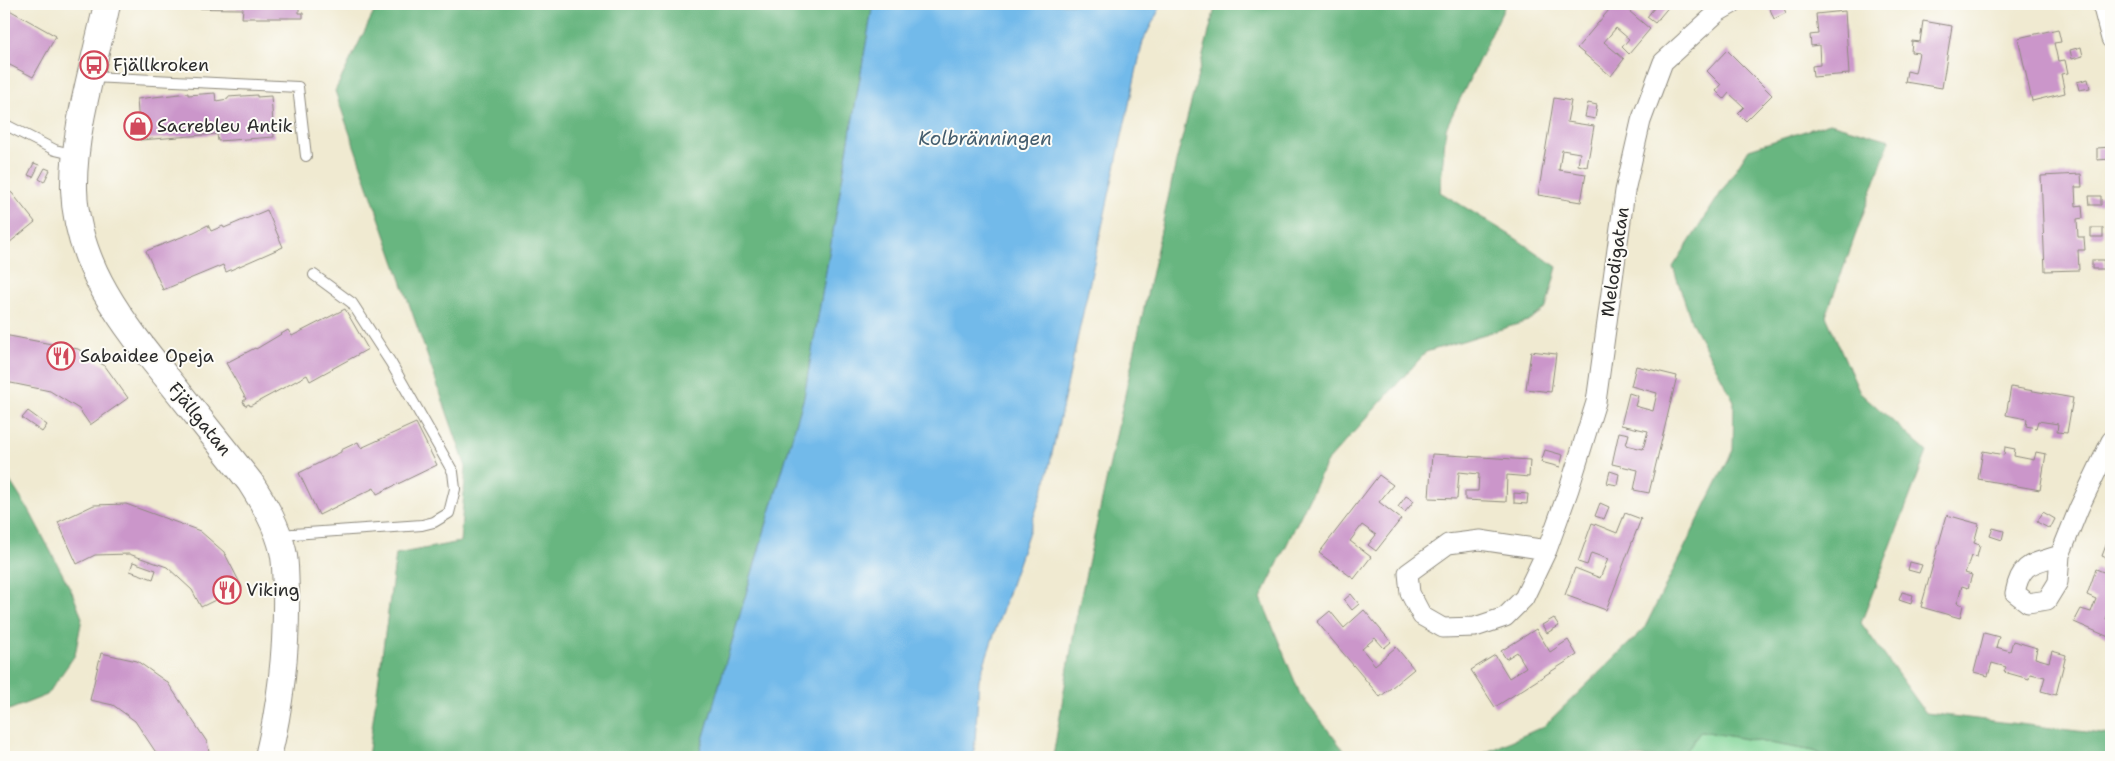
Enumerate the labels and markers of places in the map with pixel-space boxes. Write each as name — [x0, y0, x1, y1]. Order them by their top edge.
bus stop icon: Fjällkroken — [79, 50, 109, 80]
place label: Fjällkroken — [113, 53, 209, 77]
shop icon: Sacrebleu Antik — [123, 111, 153, 141]
place label: Sacrebleu Antik — [157, 114, 293, 138]
restaurant icon: Sabaidee Opeja — [46, 341, 76, 371]
place label: Sabaidee Opeja — [80, 344, 214, 368]
restaurant icon: Viking — [212, 575, 242, 605]
place label: Viking — [246, 578, 300, 602]

